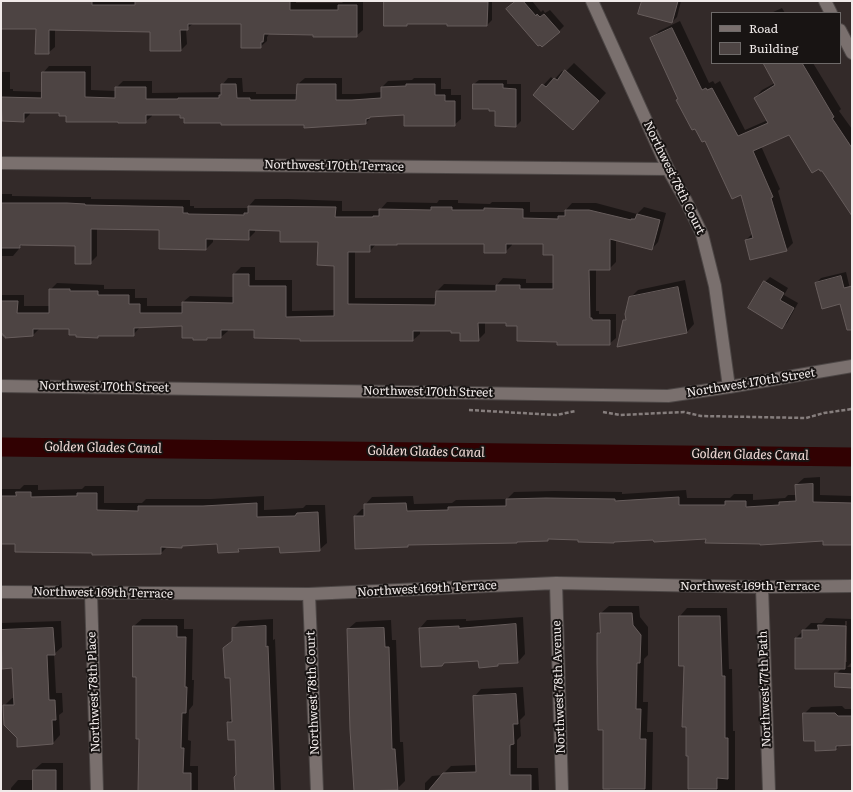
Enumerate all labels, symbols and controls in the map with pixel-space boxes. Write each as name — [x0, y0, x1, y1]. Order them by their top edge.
legend — [711, 12, 841, 64]
text: Road — [749, 19, 778, 37]
text: Building — [749, 39, 798, 57]
street label: Northwest 78th Court — [640, 119, 708, 237]
street label: Northwest 170th Terrace — [264, 158, 404, 174]
street label: Northwest 170th Street — [686, 366, 816, 400]
street label: Northwest 170th Street — [39, 379, 169, 395]
street label: Northwest 170th Street — [363, 384, 493, 400]
water label: Golden Glades Canal — [44, 439, 162, 457]
water label: Golden Glades Canal — [367, 443, 485, 461]
water label: Golden Glades Canal — [691, 446, 809, 464]
street label: Northwest 169th Terrace — [357, 578, 497, 600]
street label: Northwest 169th Terrace — [680, 579, 820, 593]
street label: Northwest 169th Terrace — [33, 585, 173, 601]
street label: Northwest 78th Avenue — [549, 620, 569, 754]
street label: Northwest 77th Path — [756, 630, 774, 748]
street label: Northwest 78th Place — [85, 631, 103, 753]
street label: Northwest 78th Court — [304, 631, 322, 755]

